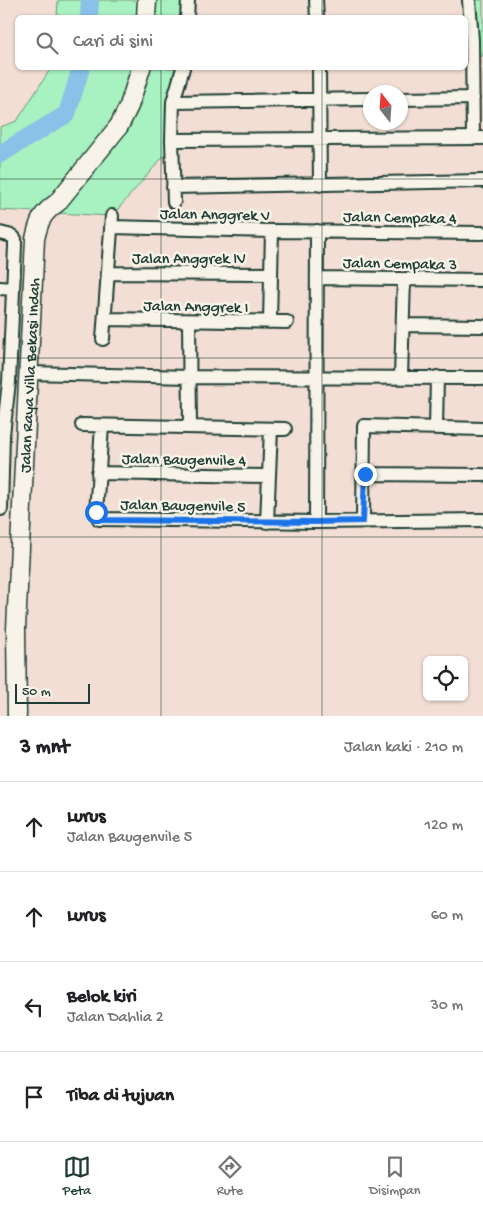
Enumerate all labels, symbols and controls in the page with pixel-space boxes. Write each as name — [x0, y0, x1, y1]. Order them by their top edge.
search box — [15, 15, 468, 70]
icon: search — [33, 29, 61, 57]
text: Cari di sini — [73, 31, 153, 54]
north arrow — [363, 85, 408, 130]
street label: Jalan Anggrek V — [160, 206, 270, 227]
street label: Jalan Cempaka 4 — [343, 209, 457, 230]
street label: Jalan Anggrek IV — [132, 251, 246, 270]
street label: Jalan Cempaka 3 — [343, 255, 457, 276]
street label: Jalan Raya Villa Bekasi Indah — [18, 277, 46, 473]
street label: Jalan Anggrek I — [143, 298, 249, 319]
street label: Jalan Baugenvile 4 — [122, 451, 247, 472]
route end — [354, 463, 377, 486]
street label: Jalan Baugenvile 5 — [120, 497, 246, 518]
route start — [85, 501, 108, 524]
map controls — [423, 656, 468, 701]
button: locate — [423, 656, 468, 701]
scale bar — [15, 681, 90, 704]
text: 50 m — [22, 684, 51, 701]
text: 3 mnt — [20, 736, 69, 761]
text: Jalan kaki · 210 m — [344, 739, 463, 758]
text: Lurus — [67, 806, 106, 829]
icon: ahead — [20, 813, 48, 841]
text: 120 m — [424, 817, 463, 836]
text: Jalan Baugenvile 5 — [67, 829, 192, 848]
icon: ahead — [20, 903, 48, 931]
text: Lurus — [67, 905, 106, 928]
text: 60 m — [431, 907, 463, 926]
text: Belok kiri — [67, 986, 137, 1009]
icon: left — [20, 993, 48, 1021]
text: 30 m — [430, 997, 463, 1016]
text: Jalan Dahlia 2 — [67, 1009, 164, 1028]
icon: arrive — [20, 1083, 48, 1111]
text: Tiba di tujuan — [67, 1085, 174, 1108]
tab: Peta — [62, 1153, 91, 1200]
tab: Rute — [216, 1153, 244, 1200]
tab: Disimpan — [369, 1153, 421, 1200]

